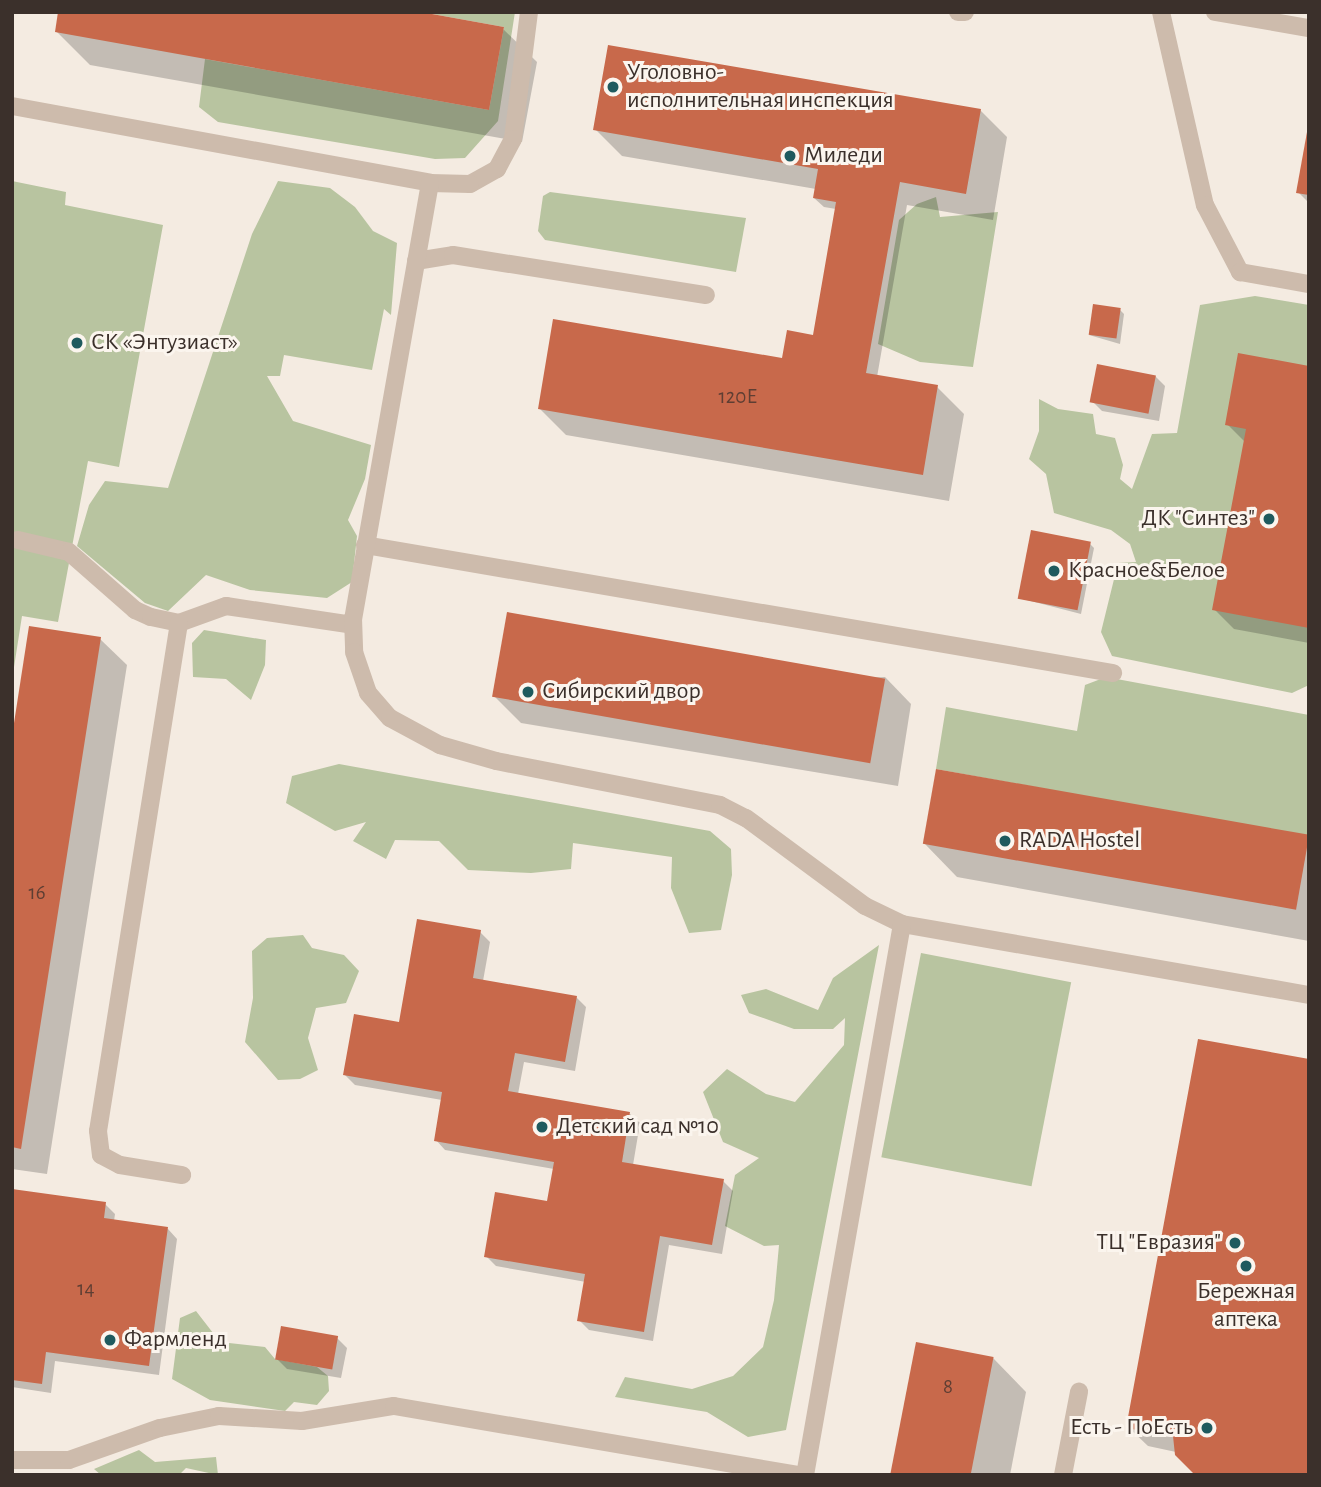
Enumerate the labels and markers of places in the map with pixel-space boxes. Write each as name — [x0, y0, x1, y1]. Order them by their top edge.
place label: Уголовно- исполнительная инспекция — [627, 59, 894, 115]
marker: Уголовно- исполнительная инспекция — [605, 79, 621, 95]
place label: Миледи — [804, 142, 883, 170]
marker: Миледи — [782, 148, 798, 164]
place label: СК «Энтузиаст» — [91, 329, 238, 357]
marker: СК «Энтузиаст» — [69, 335, 85, 351]
place label: ДК "Синтез" — [1141, 505, 1255, 533]
marker: ДК "Синтез" — [1261, 511, 1277, 527]
place label: Красное&Белое — [1068, 557, 1225, 585]
marker: Красное&Белое — [1046, 563, 1062, 579]
place label: Сибирский двор — [542, 678, 701, 706]
marker: Сибирский двор — [520, 684, 536, 700]
place label: RADA Hostel — [1019, 827, 1140, 855]
marker: RADA Hostel — [997, 833, 1013, 849]
place label: Детский сад №10 — [556, 1113, 719, 1141]
marker: Детский сад №10 — [534, 1119, 550, 1135]
place label: ТЦ "Евразия" — [1097, 1229, 1221, 1257]
marker: ТЦ "Евразия" — [1227, 1235, 1243, 1251]
marker: Бережная аптека — [1238, 1258, 1254, 1274]
place label: Бережная аптека — [1197, 1278, 1295, 1334]
place label: Фармленд — [124, 1326, 227, 1354]
marker: Фармленд — [102, 1332, 118, 1348]
place label: Есть - ПоЕсть — [1070, 1414, 1193, 1442]
marker: Есть - ПоЕсть — [1199, 1420, 1215, 1436]

